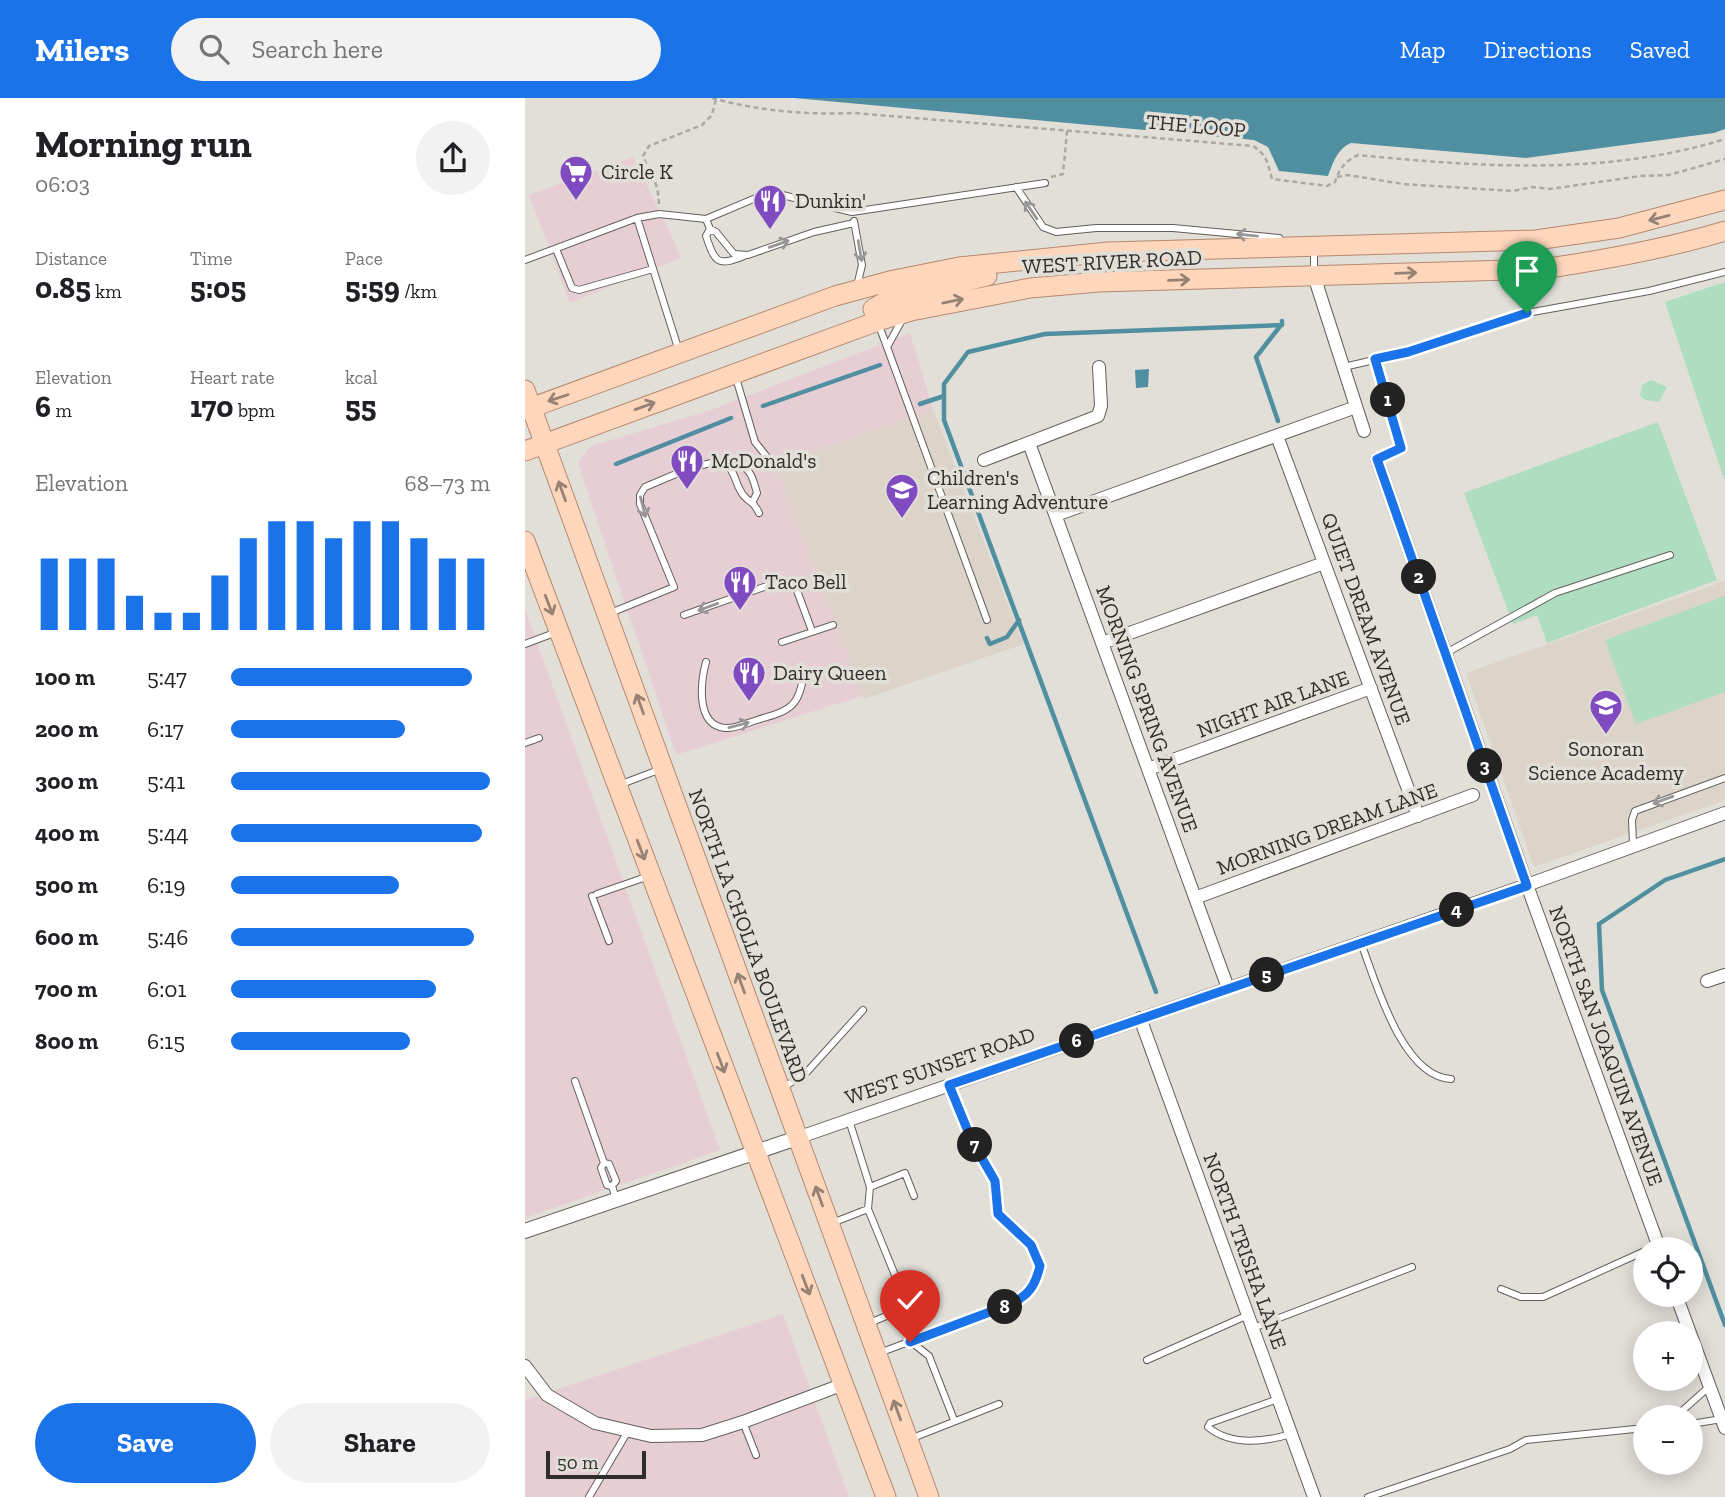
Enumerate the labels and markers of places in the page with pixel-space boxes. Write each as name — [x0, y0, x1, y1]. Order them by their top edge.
supermarket icon: Circle K — [557, 153, 595, 202]
place label: Circle K — [601, 159, 673, 184]
restaurant icon: Dunkin' — [751, 182, 789, 231]
place label: Dunkin' — [795, 188, 866, 213]
pin — [1497, 241, 1557, 313]
pin: 1 — [1371, 382, 1405, 418]
restaurant icon: McDonald's — [668, 442, 706, 491]
place label: McDonald's — [711, 448, 816, 473]
place label: Children's Learning Adventure — [927, 465, 1108, 514]
school or university icon: Children's Learning Adventure — [883, 471, 921, 520]
pin: 2 — [1401, 560, 1437, 594]
restaurant icon: Taco Bell — [721, 563, 759, 612]
place label: Taco Bell — [765, 569, 847, 594]
restaurant icon: Dairy Queen — [730, 654, 768, 703]
place label: Dairy Queen — [773, 660, 887, 685]
school or university icon: Sonoran Science Academy — [1587, 687, 1625, 736]
place label: Sonoran Science Academy — [1528, 736, 1684, 785]
pin: 3 — [1467, 748, 1503, 784]
pin: 4 — [1439, 892, 1475, 928]
pin: 5 — [1249, 958, 1285, 992]
pin: 6 — [1059, 1024, 1095, 1058]
pin: 7 — [958, 1128, 993, 1162]
pin — [880, 1270, 940, 1342]
pin: 8 — [987, 1290, 1023, 1324]

